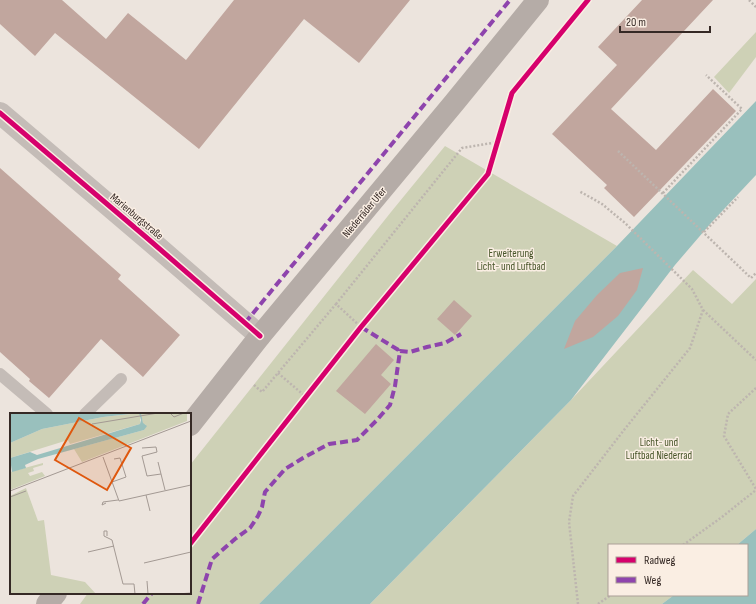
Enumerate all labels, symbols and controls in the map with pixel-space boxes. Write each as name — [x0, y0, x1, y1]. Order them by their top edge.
scale bar — [620, 8, 710, 34]
text: 20 m — [626, 15, 646, 30]
street label: Niederräder Ufer — [340, 185, 389, 240]
street label: Marienburgstraße — [108, 190, 166, 242]
park label: Erweiterung Licht- und Luftbad — [477, 247, 546, 273]
inset map — [10, 413, 191, 594]
park label: Licht- und Luftbad Niederrad — [626, 436, 693, 462]
legend — [608, 544, 748, 596]
text: Radweg — [644, 553, 676, 568]
text: Weg — [644, 573, 661, 588]

